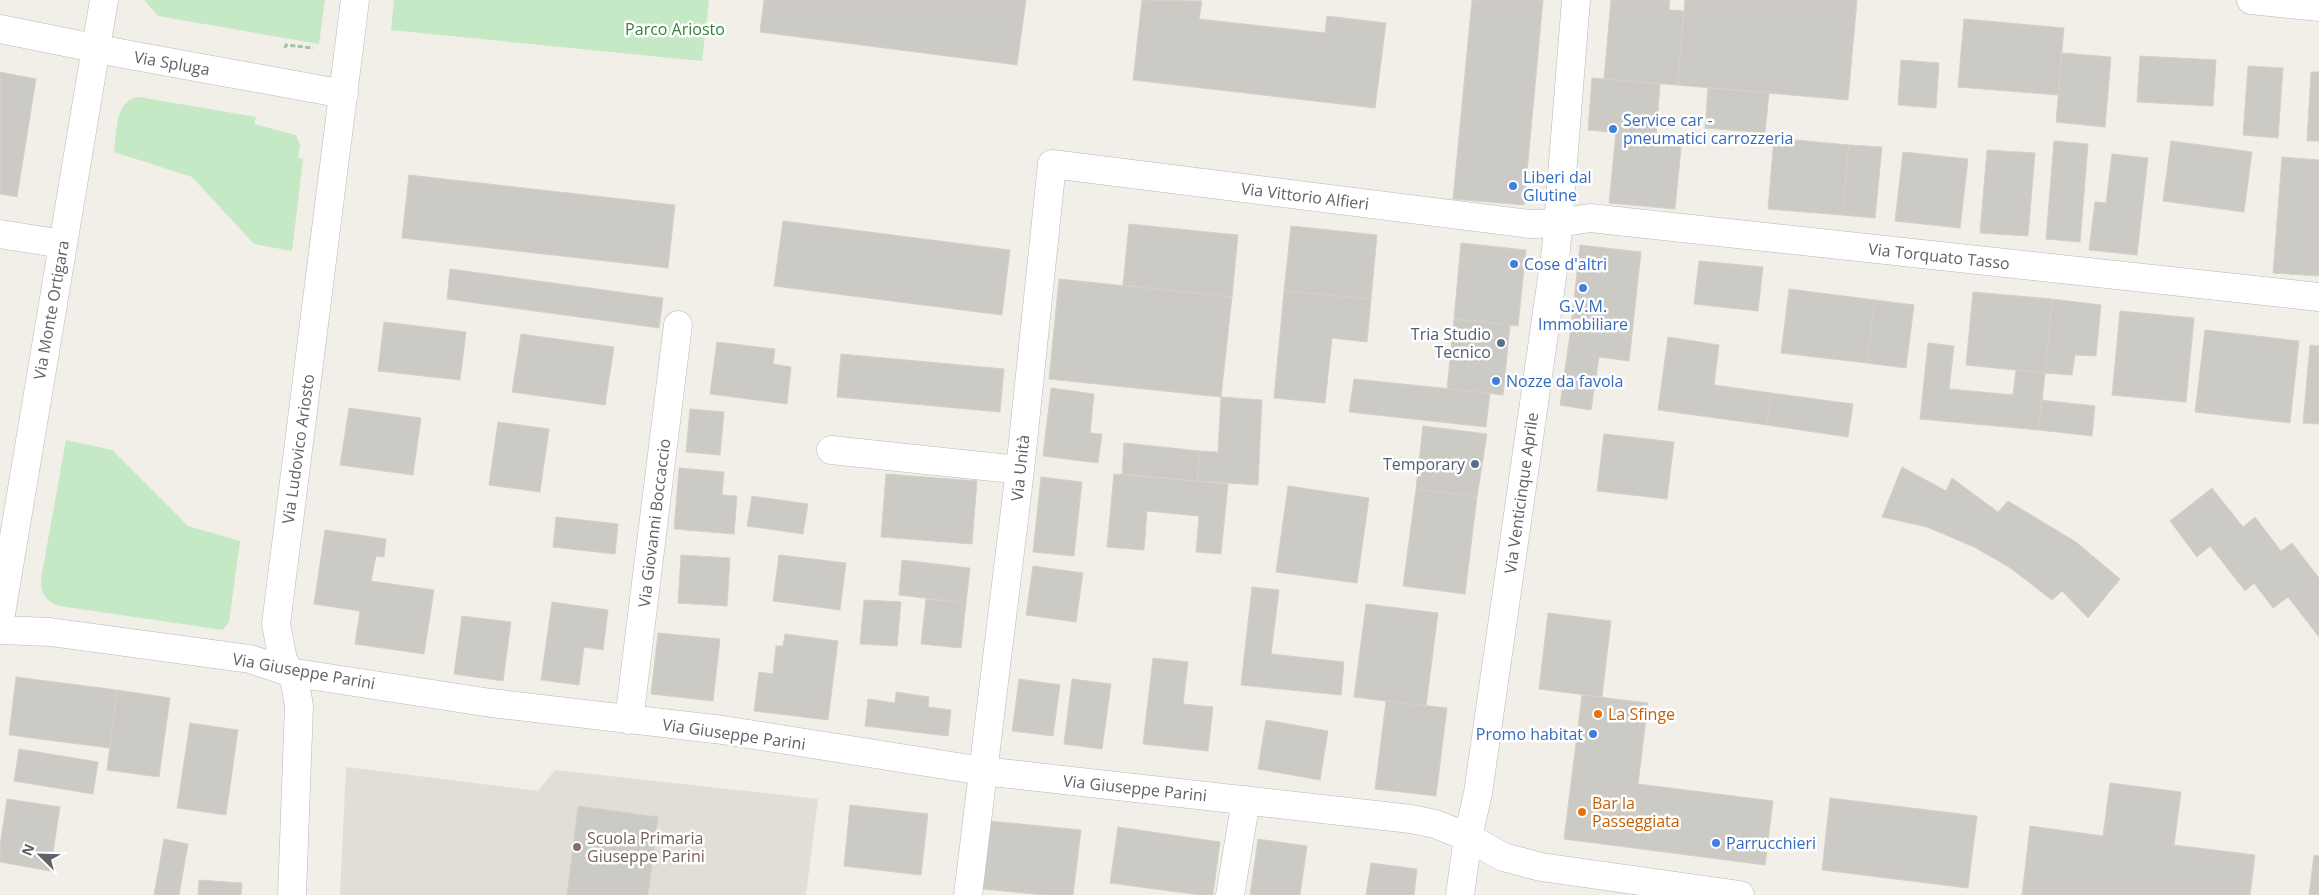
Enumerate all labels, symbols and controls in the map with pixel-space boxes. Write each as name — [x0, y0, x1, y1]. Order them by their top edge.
park label: Parco Ariosto — [625, 18, 725, 40]
street label: Via Spluga — [132, 46, 212, 80]
place label: Service car - pneumatici carrozzeria — [1623, 109, 1793, 149]
marker: Service car - pneumatici carrozzeria — [1607, 123, 1619, 135]
place label: Liberi dal Glutine — [1523, 166, 1592, 206]
street label: Via Vittorio Alfieri — [1240, 177, 1370, 215]
marker: Liberi dal Glutine — [1507, 180, 1519, 192]
street label: Via Torquato Tasso — [1867, 238, 2011, 274]
street label: Via Monte Ortigara — [28, 239, 74, 381]
place label: Cose d'altri — [1524, 253, 1607, 275]
marker: Cose d'altri — [1508, 258, 1520, 270]
marker: G.V.M. Immobiliare — [1577, 282, 1589, 294]
place label: G.V.M. Immobiliare — [1538, 295, 1628, 335]
place label: Tria Studio Tecnico — [1411, 323, 1491, 363]
marker: Tria Studio Tecnico — [1495, 337, 1507, 349]
place label: Nozze da favola — [1506, 370, 1623, 392]
street label: Via Ludovico Ariosto — [277, 373, 319, 525]
marker: Nozze da favola — [1490, 375, 1502, 387]
street label: Via Venticinque Aprile — [1499, 411, 1543, 575]
street label: Via Unità — [1006, 434, 1034, 502]
street label: Via Giovanni Boccaccio — [633, 437, 675, 609]
place label: Temporary — [1383, 453, 1466, 475]
marker: Temporary — [1469, 458, 1481, 470]
street label: Via Giuseppe Parini — [231, 648, 377, 694]
place label: La Sfinge — [1608, 703, 1675, 725]
marker: La Sfinge — [1592, 708, 1604, 720]
street label: Via Giuseppe Parini — [661, 713, 807, 755]
place label: Promo habitat — [1476, 723, 1583, 745]
marker: Promo habitat — [1587, 728, 1599, 740]
street label: Via Giuseppe Parini — [1062, 770, 1208, 806]
place label: Bar la Passeggiata — [1592, 792, 1680, 832]
marker: Bar la Passeggiata — [1576, 806, 1588, 818]
place label: Scuola Primaria Giuseppe Parini — [587, 827, 705, 867]
north arrow — [15, 830, 65, 880]
place label: Parrucchieri — [1726, 832, 1816, 854]
marker: Parrucchieri — [1710, 837, 1722, 849]
text: N — [17, 841, 39, 859]
marker: Scuola Primaria Giuseppe Parini — [571, 841, 583, 853]

